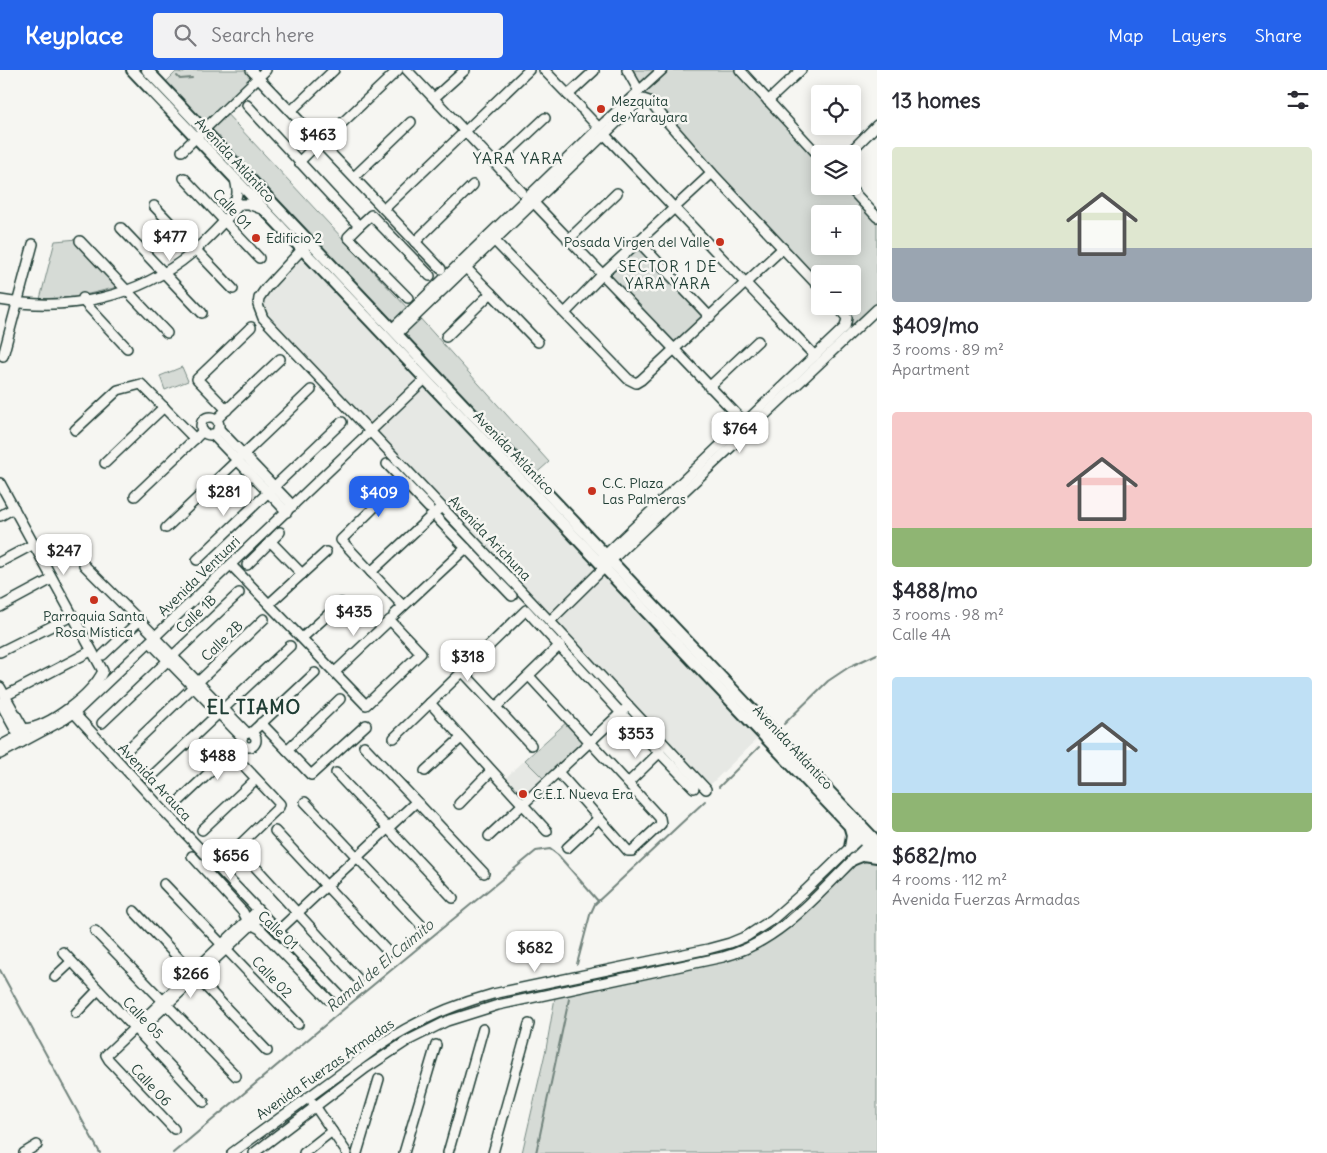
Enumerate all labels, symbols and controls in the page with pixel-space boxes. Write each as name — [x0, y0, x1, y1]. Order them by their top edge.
search box — [153, 13, 503, 58]
text: Keyplace — [25, 20, 123, 50]
icon: search — [171, 21, 199, 49]
text: Search here — [211, 23, 314, 47]
text: Map — [1108, 24, 1143, 47]
text: Layers — [1171, 24, 1227, 47]
text: Share — [1255, 24, 1302, 47]
map controls — [811, 85, 861, 315]
button: locate — [811, 85, 861, 135]
icon: filters — [1284, 86, 1312, 114]
text: 13 homes — [892, 87, 980, 114]
place label: Mezquita de Yarayara — [611, 92, 688, 126]
marker: Mezquita de Yarayara — [595, 103, 607, 115]
street label: Avenida Atlántico — [191, 114, 279, 206]
pin: $463 — [288, 118, 348, 160]
text: $463 — [300, 124, 336, 144]
button: layers — [811, 145, 861, 195]
district label: YARA YARA — [473, 148, 563, 168]
icon: home — [1057, 179, 1147, 269]
street label: Calle 01 — [209, 185, 255, 233]
button: + — [811, 205, 861, 255]
pin: $477 — [140, 220, 200, 262]
text: $477 — [153, 226, 187, 246]
place label: Edificio 2 — [266, 229, 323, 247]
marker: Edificio 2 — [250, 232, 262, 244]
place label: Posada Virgen del Valle — [564, 233, 710, 251]
marker: Posada Virgen del Valle — [714, 236, 726, 248]
district label: SECTOR 1 DE YARA YARA — [619, 257, 717, 293]
button: − — [811, 265, 861, 315]
text: $409/mo — [892, 312, 979, 339]
text: 3 rooms · 89 m² — [892, 339, 1004, 359]
text: Apartment — [892, 359, 970, 379]
street label: Avenida Atlántico — [470, 407, 559, 499]
pin: $764 — [710, 412, 770, 454]
text: $764 — [723, 418, 757, 438]
icon: home — [1057, 444, 1147, 534]
pin: $281 — [194, 474, 254, 517]
place label: C.C. Plaza Las Palmeras — [602, 474, 686, 508]
pin: $409 — [349, 476, 409, 518]
text: $281 — [207, 481, 241, 501]
text: $409 — [360, 482, 398, 502]
marker: C.C. Plaza Las Palmeras — [586, 485, 598, 497]
street label: Avenida Arichuna — [445, 492, 535, 584]
street label: Avenida Ventuari — [154, 532, 244, 620]
pin: $247 — [34, 534, 94, 576]
text: $247 — [47, 540, 81, 560]
text: $488/mo — [892, 577, 978, 604]
street label: Calle 1B — [172, 591, 220, 637]
marker: Parroquia Santa Rosa Mística — [88, 594, 100, 606]
pin: $435 — [324, 594, 384, 637]
text: $435 — [336, 601, 372, 621]
text: 3 rooms · 98 m² — [892, 604, 1004, 624]
place label: Parroquia Santa Rosa Mística — [43, 607, 145, 641]
street label: Calle 2B — [197, 617, 247, 665]
text: Calle 4A — [892, 624, 951, 644]
pin: $318 — [438, 640, 498, 682]
text: $318 — [451, 646, 485, 666]
district label: EL TIAMO — [207, 695, 301, 719]
street label: Avenida Atlántico — [749, 701, 837, 793]
icon: home — [1057, 709, 1147, 799]
pin: $353 — [606, 716, 666, 759]
text: $353 — [618, 723, 654, 743]
pin: $488 — [188, 738, 248, 781]
street label: Avenida Arauca — [114, 739, 196, 825]
text: $488 — [200, 745, 236, 765]
place label: C.E.I. Nueva Era — [533, 785, 634, 803]
marker: C.E.I. Nueva Era — [517, 788, 529, 800]
pin: $656 — [201, 838, 261, 881]
text: $682/mo — [892, 842, 977, 869]
text: $656 — [213, 845, 249, 865]
text: 4 rooms · 112 m² — [892, 869, 1007, 889]
text: Avenida Fuerzas Armadas — [892, 889, 1080, 909]
street label: Calle 01 — [254, 907, 302, 953]
water label: Ramal de El Caimito — [322, 914, 439, 1016]
pin: $682 — [505, 930, 565, 973]
text: $682 — [517, 937, 553, 957]
street label: Calle 02 — [248, 952, 296, 1002]
pin: $266 — [161, 956, 221, 999]
text: $266 — [173, 963, 209, 983]
street label: Calle 05 — [119, 993, 167, 1043]
street label: Avenida Fuerzas Armadas — [252, 1014, 398, 1124]
street label: Calle 06 — [127, 1060, 175, 1110]

